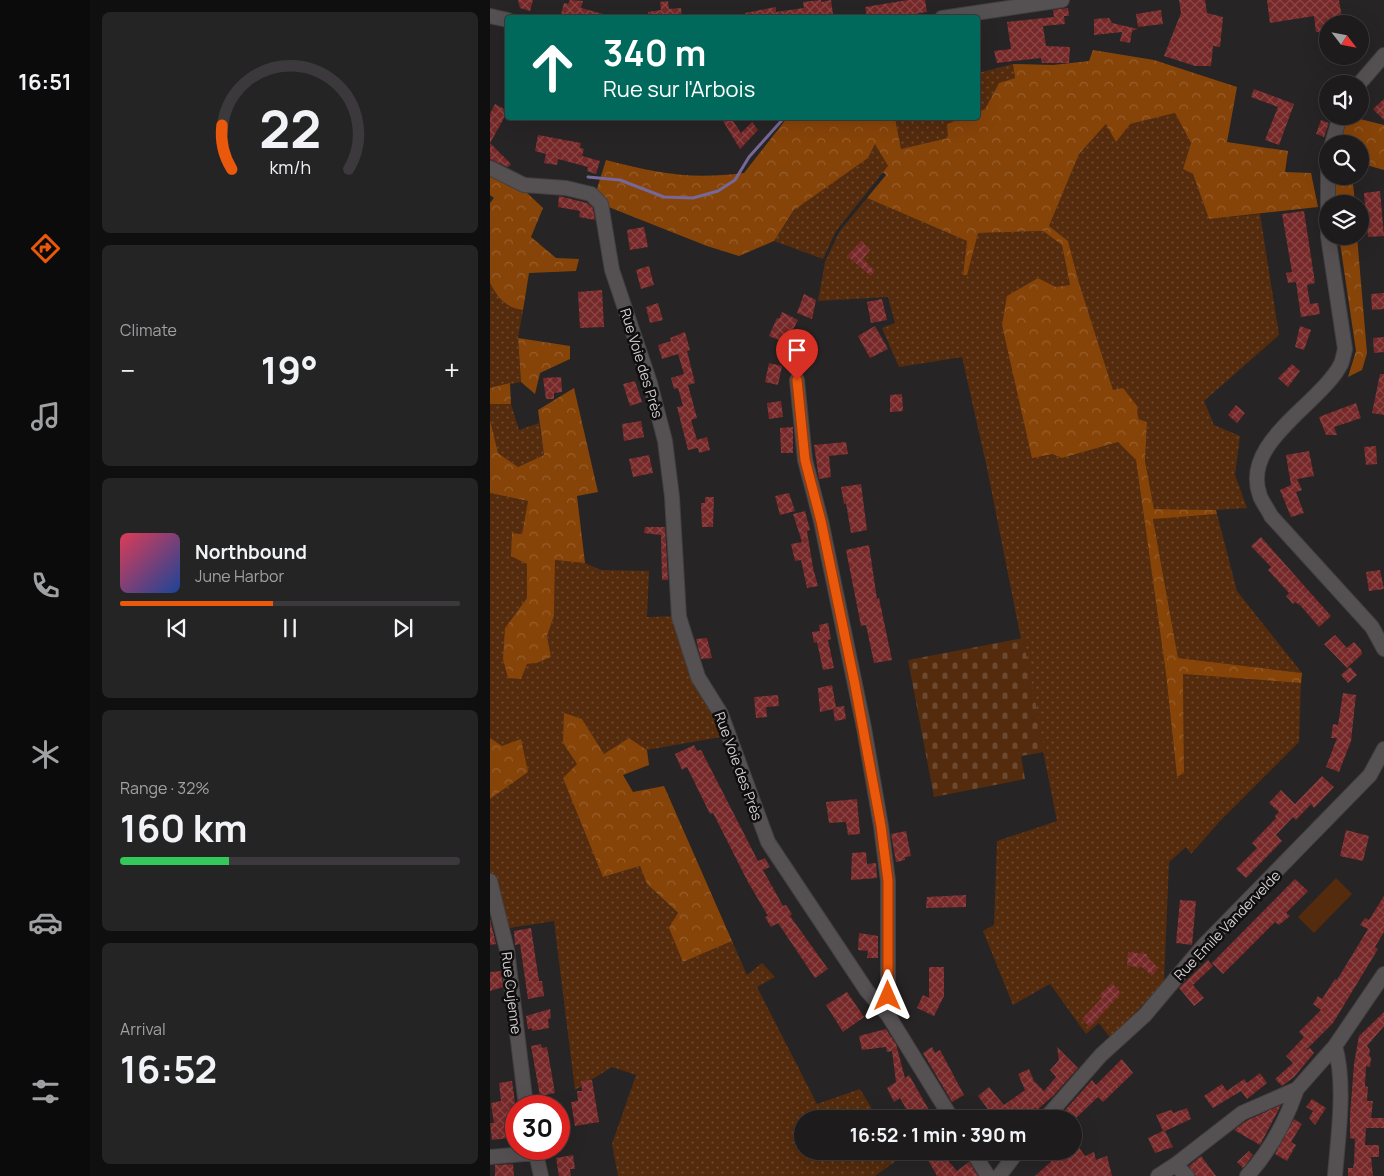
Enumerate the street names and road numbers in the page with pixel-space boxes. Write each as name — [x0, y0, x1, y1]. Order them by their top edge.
street label: Rue Voie des Près — [616, 306, 668, 420]
street label: Rue Voie des Près — [711, 709, 767, 823]
street label: Rue Emile Vandervelde — [1170, 866, 1284, 984]
street label: Rue Cujenne — [498, 951, 526, 1035]

